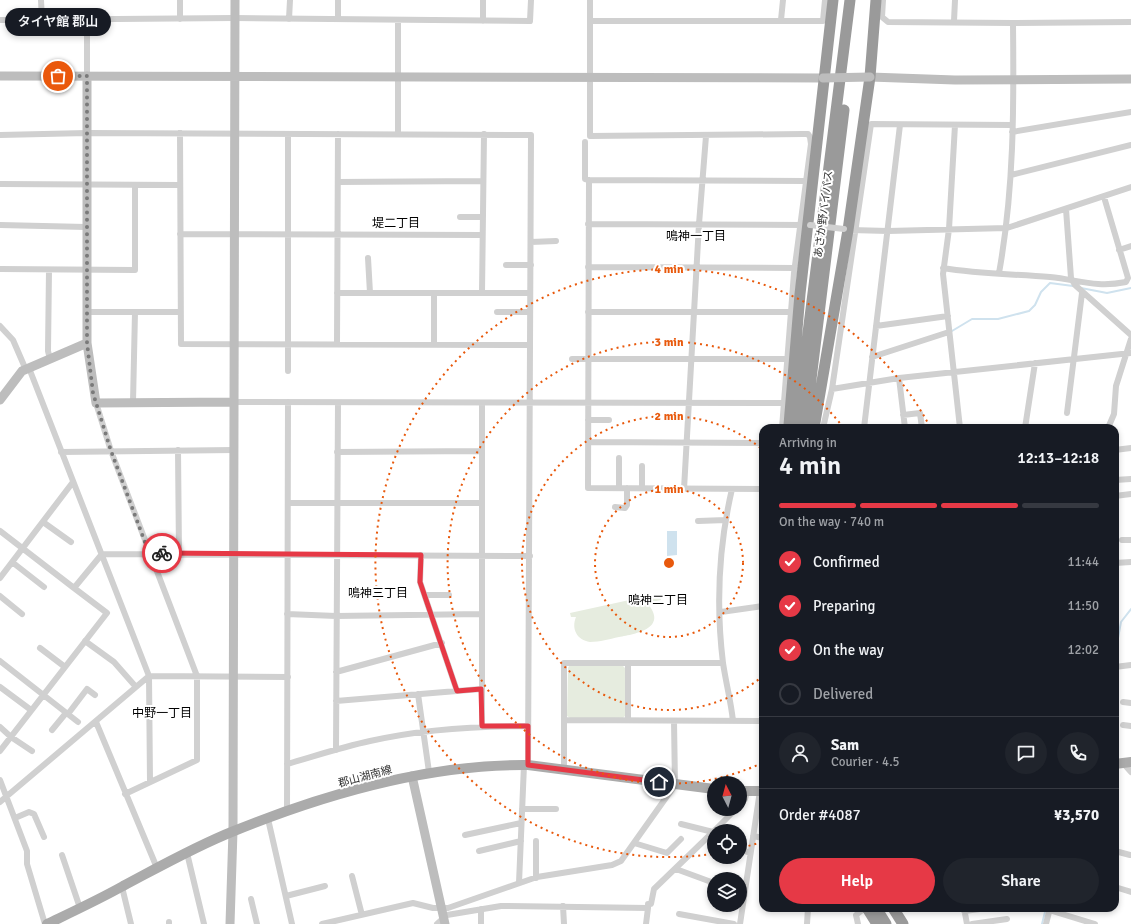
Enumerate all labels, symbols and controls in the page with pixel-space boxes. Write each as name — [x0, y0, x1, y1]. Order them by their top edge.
callout: タイヤ館 郡山 — [5, 8, 111, 36]
text: タイヤ館 郡山 — [18, 14, 98, 30]
pin — [41, 59, 75, 93]
icon: bag — [47, 65, 69, 87]
street label: あさか野バイパス — [812, 170, 835, 258]
district label: 堤二丁目 — [372, 216, 420, 231]
district label: 鳴神一丁目 — [666, 229, 726, 244]
text: 4 min — [655, 262, 684, 277]
text: 3 min — [655, 335, 684, 350]
text: 2 min — [655, 409, 684, 424]
text: Arriving in — [779, 435, 837, 451]
text: 12:13–12:18 — [1018, 449, 1099, 467]
text: 4 min — [779, 450, 841, 482]
text: 1 min — [655, 482, 684, 497]
text: On the way · 740 m — [779, 514, 884, 530]
courier — [142, 533, 182, 573]
icon: bike — [151, 542, 173, 564]
icon: check — [779, 551, 801, 573]
text: Confirmed — [813, 553, 880, 571]
text: 11:44 — [1067, 554, 1099, 570]
centre of rings — [662, 556, 676, 570]
district label: 鳴神三丁目 — [348, 586, 408, 601]
district label: 鳴神二丁目 — [628, 593, 688, 608]
icon: check — [779, 595, 801, 617]
text: Preparing — [813, 597, 876, 615]
text: 11:50 — [1067, 598, 1099, 614]
icon: check — [779, 639, 801, 661]
text: On the way — [813, 641, 884, 659]
text: 12:02 — [1067, 642, 1099, 658]
text: Delivered — [813, 685, 873, 703]
district label: 中野一丁目 — [132, 706, 192, 721]
button: person — [779, 732, 821, 774]
button: chat — [1005, 732, 1047, 774]
button: phone — [1057, 732, 1099, 774]
text: Sam — [831, 736, 859, 754]
text: Courier · 4.5 — [831, 754, 900, 770]
street label: 郡山湖南線 — [337, 763, 393, 790]
pin — [642, 765, 676, 799]
icon: home — [648, 771, 670, 793]
north arrow — [707, 776, 747, 816]
map controls — [707, 776, 747, 912]
text: Order #4087 — [779, 806, 861, 824]
text: ¥3,570 — [1054, 806, 1099, 824]
button: locate — [707, 824, 747, 864]
button: Help — [779, 858, 935, 904]
button: Share — [943, 858, 1099, 904]
button: layers — [707, 872, 747, 912]

